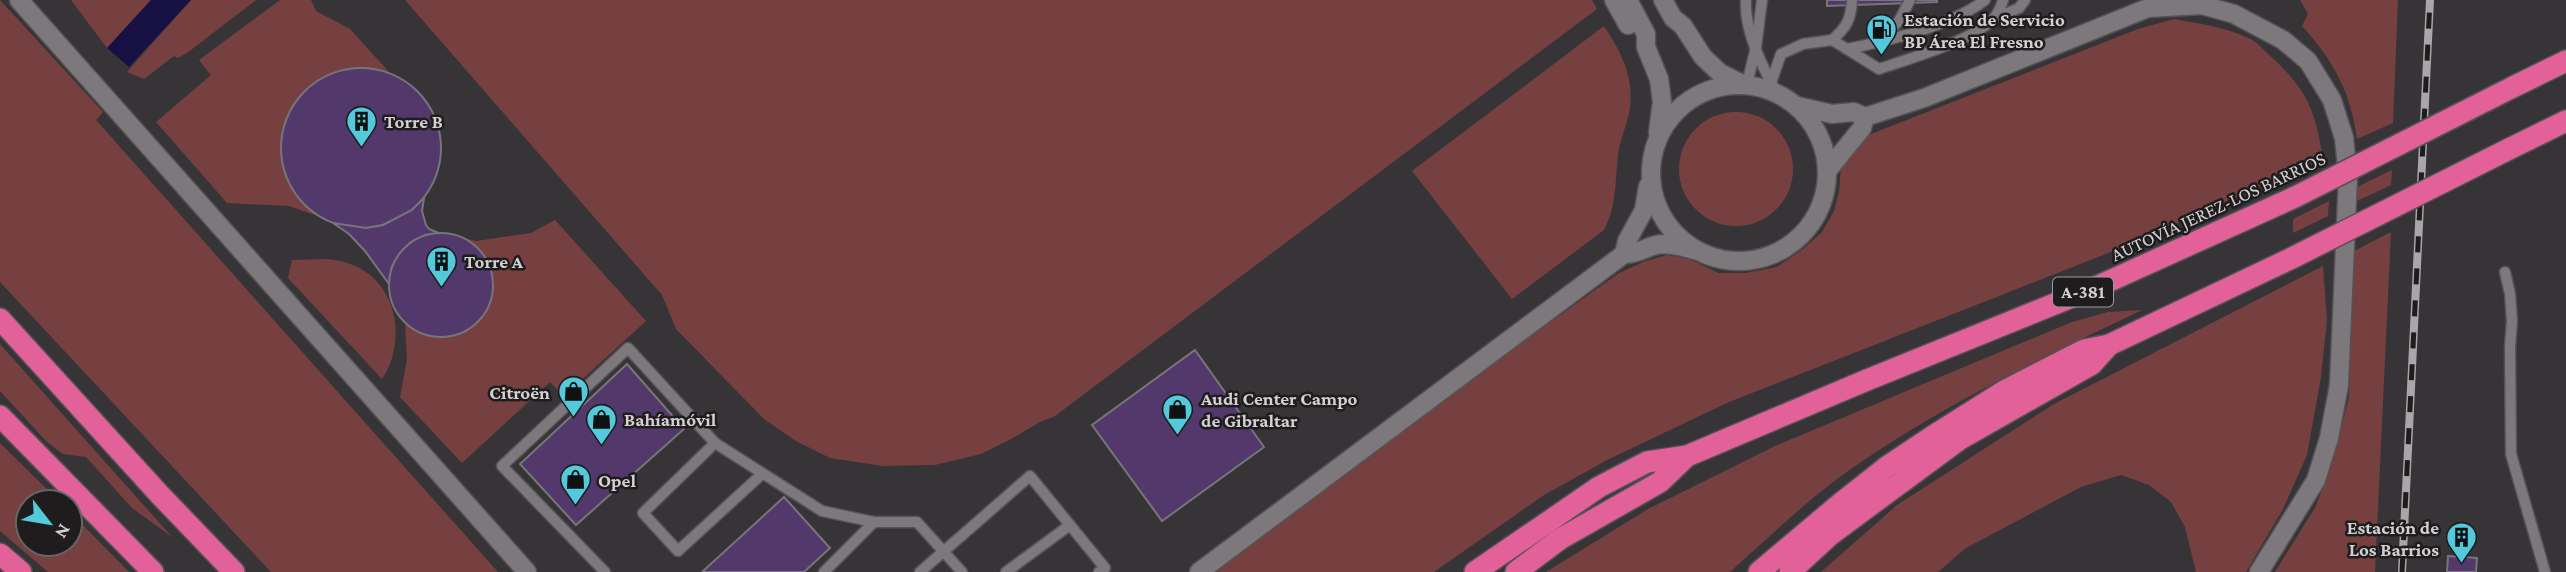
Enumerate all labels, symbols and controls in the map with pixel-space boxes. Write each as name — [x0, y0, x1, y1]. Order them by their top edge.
place label: Estación de Servicio BP Área El Fresno — [1904, 9, 2065, 52]
fuel station icon: Estación de Servicio BP Área El Fresno — [1864, 13, 1898, 57]
building icon: Torre B — [344, 104, 378, 148]
place label: Torre B — [384, 111, 443, 132]
street label: AUTOVÍA JEREZ-LOS BARRIOS — [2108, 147, 2329, 265]
building icon: Torre A — [424, 244, 458, 288]
place label: Torre A — [464, 251, 524, 272]
road number: A-381 — [2053, 278, 2113, 306]
shop icon: Citroën — [556, 375, 590, 419]
place label: Citroën — [489, 382, 550, 403]
place label: Audi Center Campo de Gibraltar — [1200, 388, 1358, 431]
shop icon: Audi Center Campo de Gibraltar — [1161, 392, 1195, 436]
shop icon: Bahíamóvil — [584, 402, 618, 446]
place label: Bahíamóvil — [624, 409, 717, 430]
shop icon: Opel — [558, 463, 592, 507]
place label: Opel — [598, 470, 636, 491]
north arrow — [14, 488, 84, 558]
place label: Estación de Los Barrios — [2347, 517, 2439, 560]
text: N — [51, 521, 75, 542]
building icon: Estación de Los Barrios — [2445, 521, 2479, 565]

